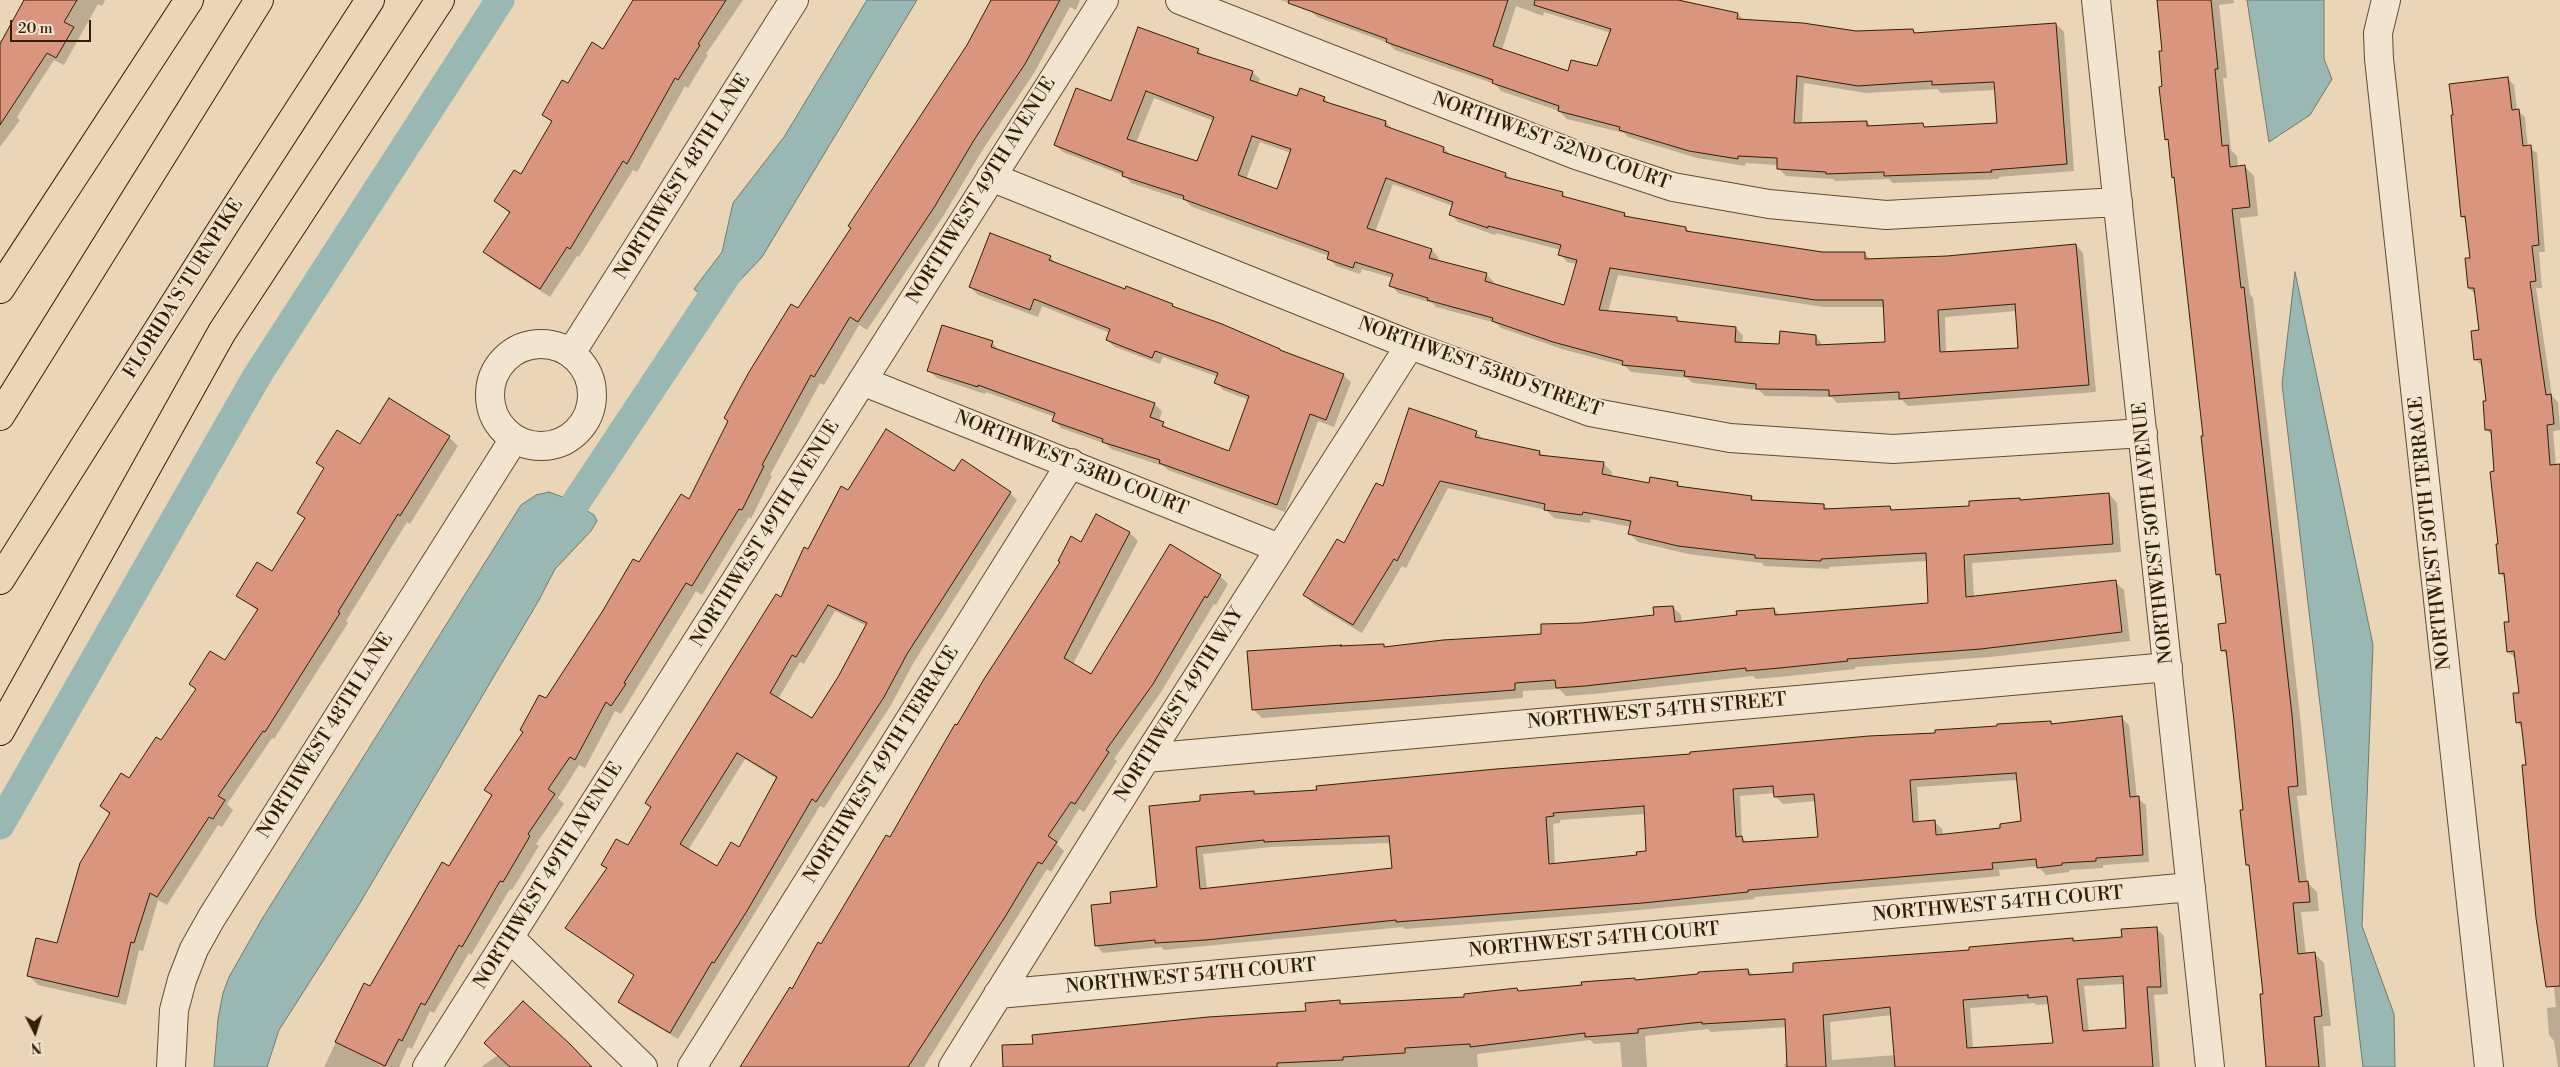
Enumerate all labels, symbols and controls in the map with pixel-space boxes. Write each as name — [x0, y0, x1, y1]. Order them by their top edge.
scale bar — [12, 10, 94, 42]
text: 20 m — [18, 19, 53, 38]
street label: NORTHWEST 48TH LANE — [610, 70, 756, 284]
street label: NORTHWEST 49TH AVENUE — [903, 73, 1061, 309]
street label: NORTHWEST 52ND COURT — [1429, 88, 1673, 196]
street label: FLORIDA'S TURNPIKE — [119, 195, 249, 383]
street label: NORTHWEST 53RD STREET — [1355, 313, 1605, 423]
street label: NORTHWEST 50TH TERRACE — [2405, 395, 2457, 671]
street label: NORTHWEST 50TH AVENUE — [2129, 401, 2179, 665]
street label: NORTHWEST 53RD COURT — [951, 407, 1191, 521]
street label: NORTHWEST 49TH AVENUE — [687, 416, 845, 652]
street label: NORTHWEST 49TH WAY — [1111, 604, 1249, 806]
street label: NORTHWEST 48TH LANE — [253, 629, 399, 843]
street label: NORTHWEST 49TH TERRACE — [799, 642, 965, 888]
street label: NORTHWEST 54TH STREET — [1526, 689, 1788, 735]
street label: NORTHWEST 49TH AVENUE — [470, 758, 628, 994]
street label: NORTHWEST 54TH COURT — [1871, 883, 2125, 927]
street label: NORTHWEST 54TH COURT — [1467, 919, 1721, 963]
street label: NORTHWEST 54TH COURT — [1064, 955, 1318, 999]
north arrow — [10, 1007, 60, 1057]
text: N — [30, 1037, 43, 1056]

